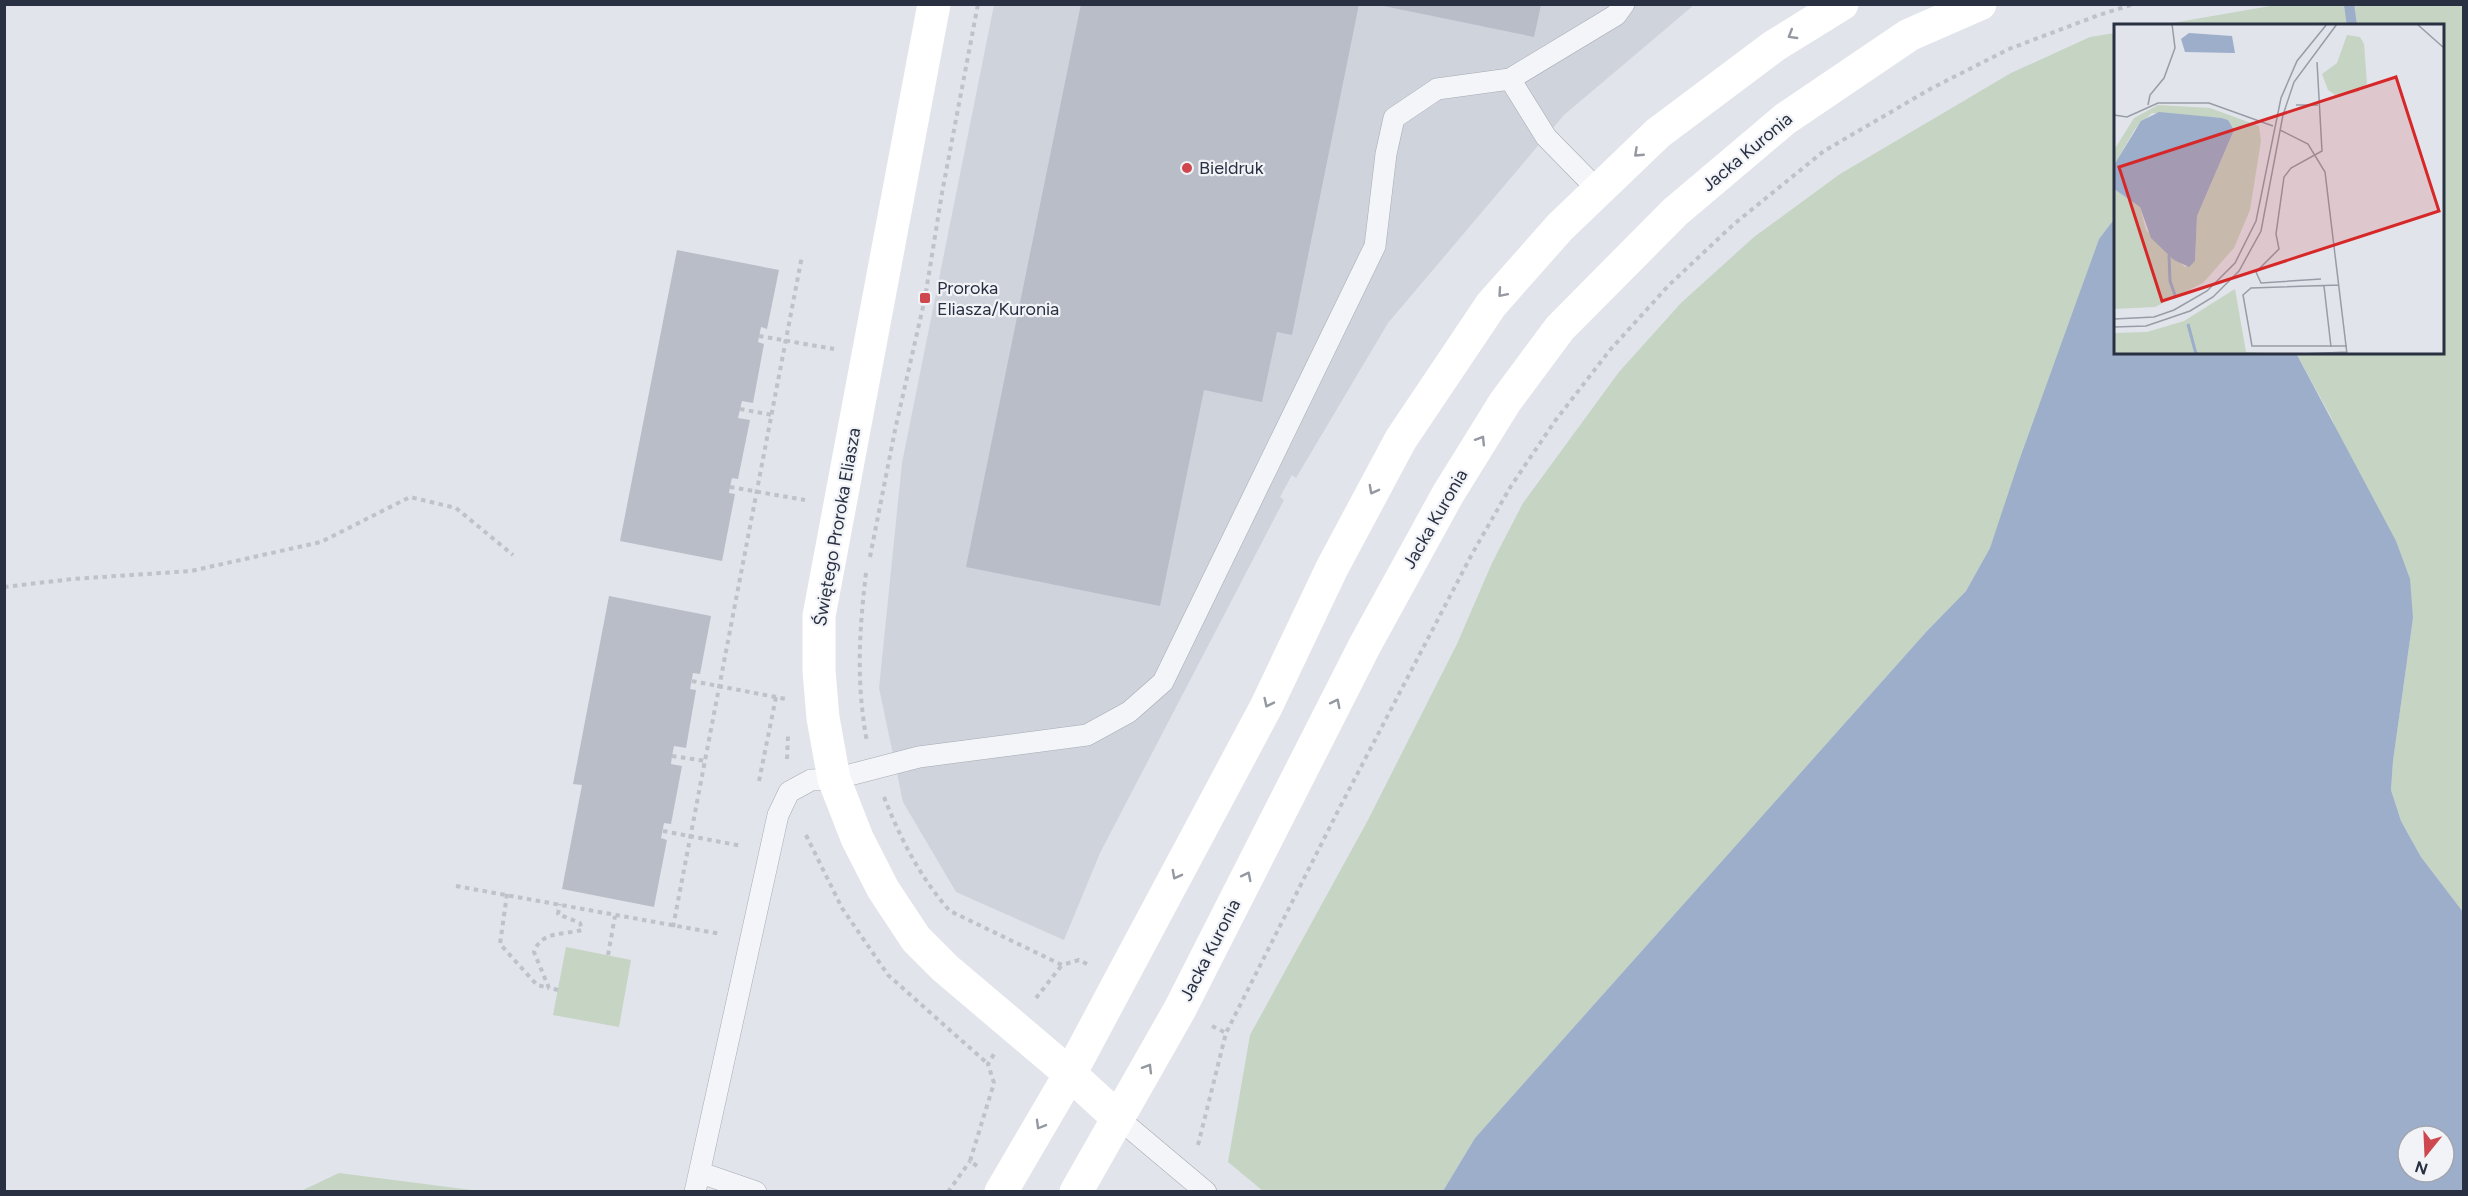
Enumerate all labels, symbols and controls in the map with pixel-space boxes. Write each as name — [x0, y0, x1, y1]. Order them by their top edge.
inset map — [2114, 24, 2444, 354]
one-way arrow — [1788, 27, 1798, 39]
street label: Jacka Kuronia — [1697, 108, 1797, 196]
one-way arrow — [1634, 146, 1644, 157]
place label: Bieldruk — [1199, 157, 1264, 179]
marker: Bieldruk — [1180, 161, 1194, 175]
place label: Proroka Eliasza/Kuronia — [937, 277, 1059, 320]
one-way arrow — [1498, 286, 1509, 297]
marker: Proroka Eliasza/Kuronia — [918, 291, 932, 305]
street label: Świętego Proroka Eliasza — [809, 426, 865, 628]
one-way arrow — [1474, 436, 1485, 447]
street label: Jacka Kuronia — [1398, 465, 1472, 573]
one-way arrow — [1369, 484, 1380, 495]
one-way arrow — [1263, 696, 1275, 707]
one-way arrow — [1329, 698, 1340, 709]
one-way arrow — [1172, 868, 1183, 879]
one-way arrow — [1240, 872, 1252, 883]
street label: Jacka Kuronia — [1175, 895, 1245, 1005]
one-way arrow — [1140, 1064, 1152, 1074]
one-way arrow — [1036, 1118, 1048, 1129]
north arrow — [2396, 1124, 2456, 1184]
text: N — [2413, 1157, 2430, 1179]

